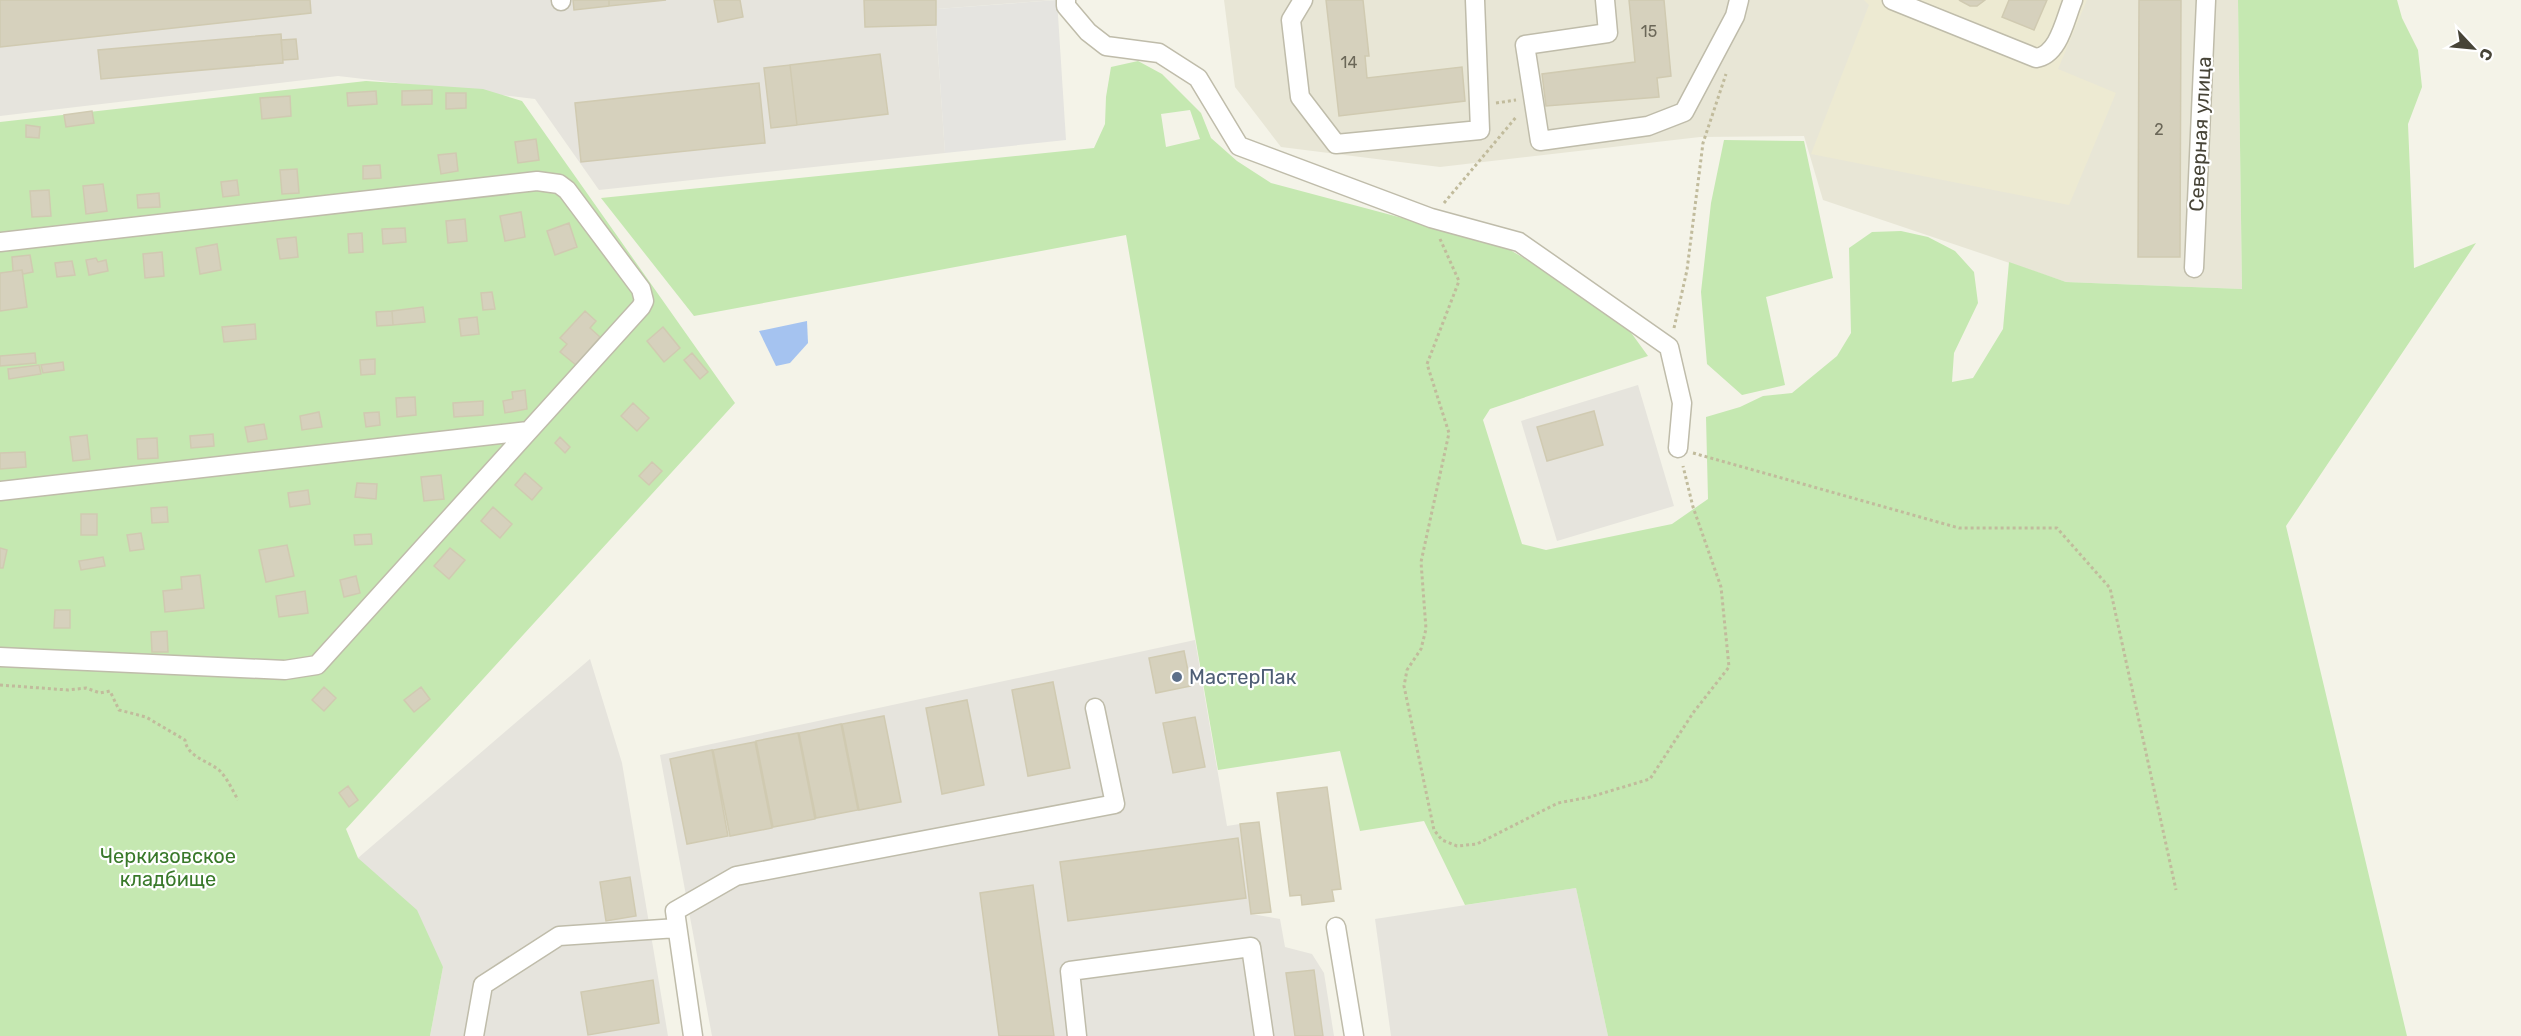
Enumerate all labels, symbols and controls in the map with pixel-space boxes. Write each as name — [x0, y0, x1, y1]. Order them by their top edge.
north arrow — [2443, 18, 2503, 78]
house number: 15 — [1641, 22, 1657, 41]
text: С — [2475, 45, 2497, 64]
house number: 14 — [1341, 53, 1357, 72]
street label: Северная улица — [2184, 56, 2216, 212]
house number: 2 — [2154, 120, 2164, 139]
place label: МастерПак — [1189, 665, 1297, 689]
marker: МастерПак — [1170, 670, 1184, 684]
park label: Черкизовское кладбище — [100, 844, 236, 891]

